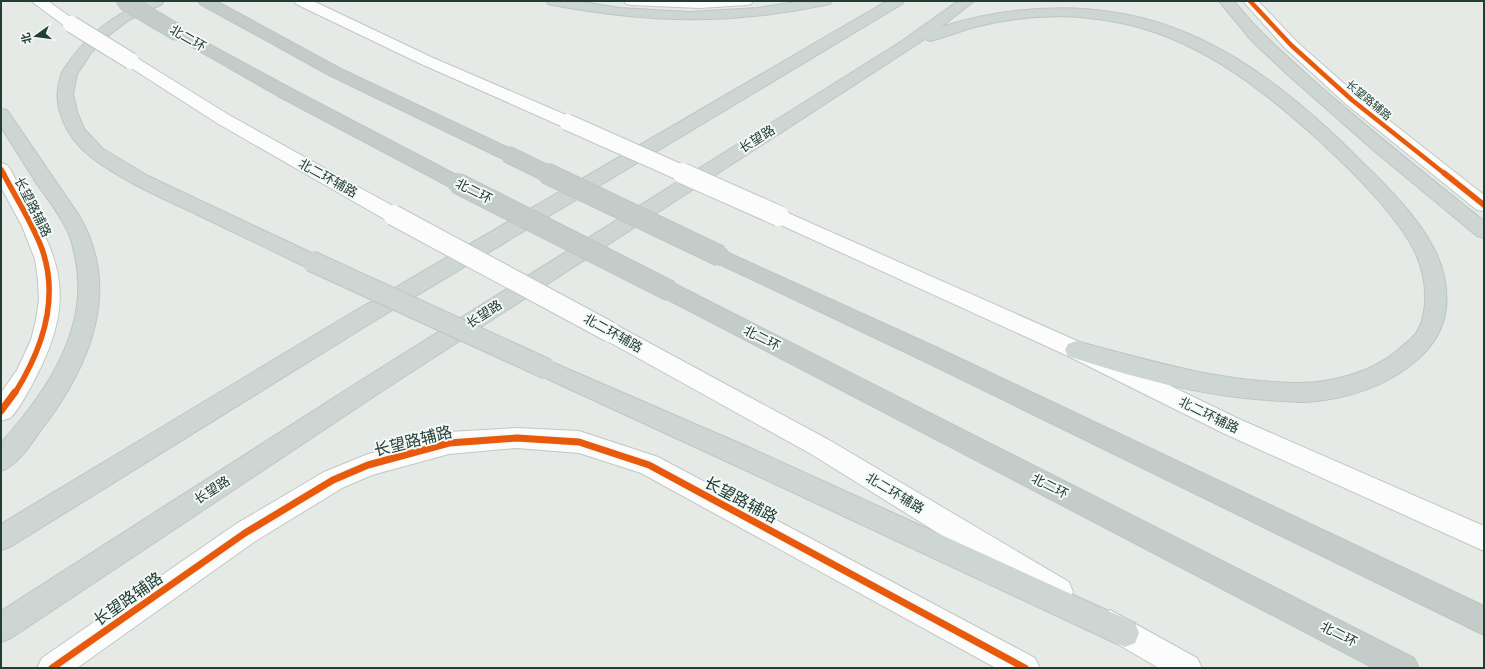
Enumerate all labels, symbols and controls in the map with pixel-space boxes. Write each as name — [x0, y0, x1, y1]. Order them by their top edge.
north arrow — [16, 16, 56, 56]
street label: 北二环 — [167, 21, 209, 55]
text: 北 — [18, 31, 34, 45]
street label: 长望路辅路 — [1343, 77, 1395, 123]
street label: 长望路 — [736, 121, 778, 157]
street label: 北二环辅路 — [295, 155, 361, 201]
street label: 长望路辅路 — [11, 174, 55, 240]
street label: 北二环 — [453, 175, 495, 207]
street label: 长望路 — [463, 296, 505, 332]
street label: 北二环辅路 — [580, 310, 646, 356]
street label: 北二环 — [741, 322, 783, 354]
street label: 北二环辅路 — [1176, 393, 1242, 437]
street label: 长望路辅路 — [372, 421, 454, 461]
street label: 北二环辅路 — [863, 469, 927, 517]
street label: 北二环 — [1029, 470, 1071, 502]
street label: 长望路 — [191, 472, 233, 508]
street label: 长望路辅路 — [701, 472, 781, 528]
street label: 长望路辅路 — [89, 567, 167, 631]
street label: 北二环 — [1318, 618, 1360, 650]

